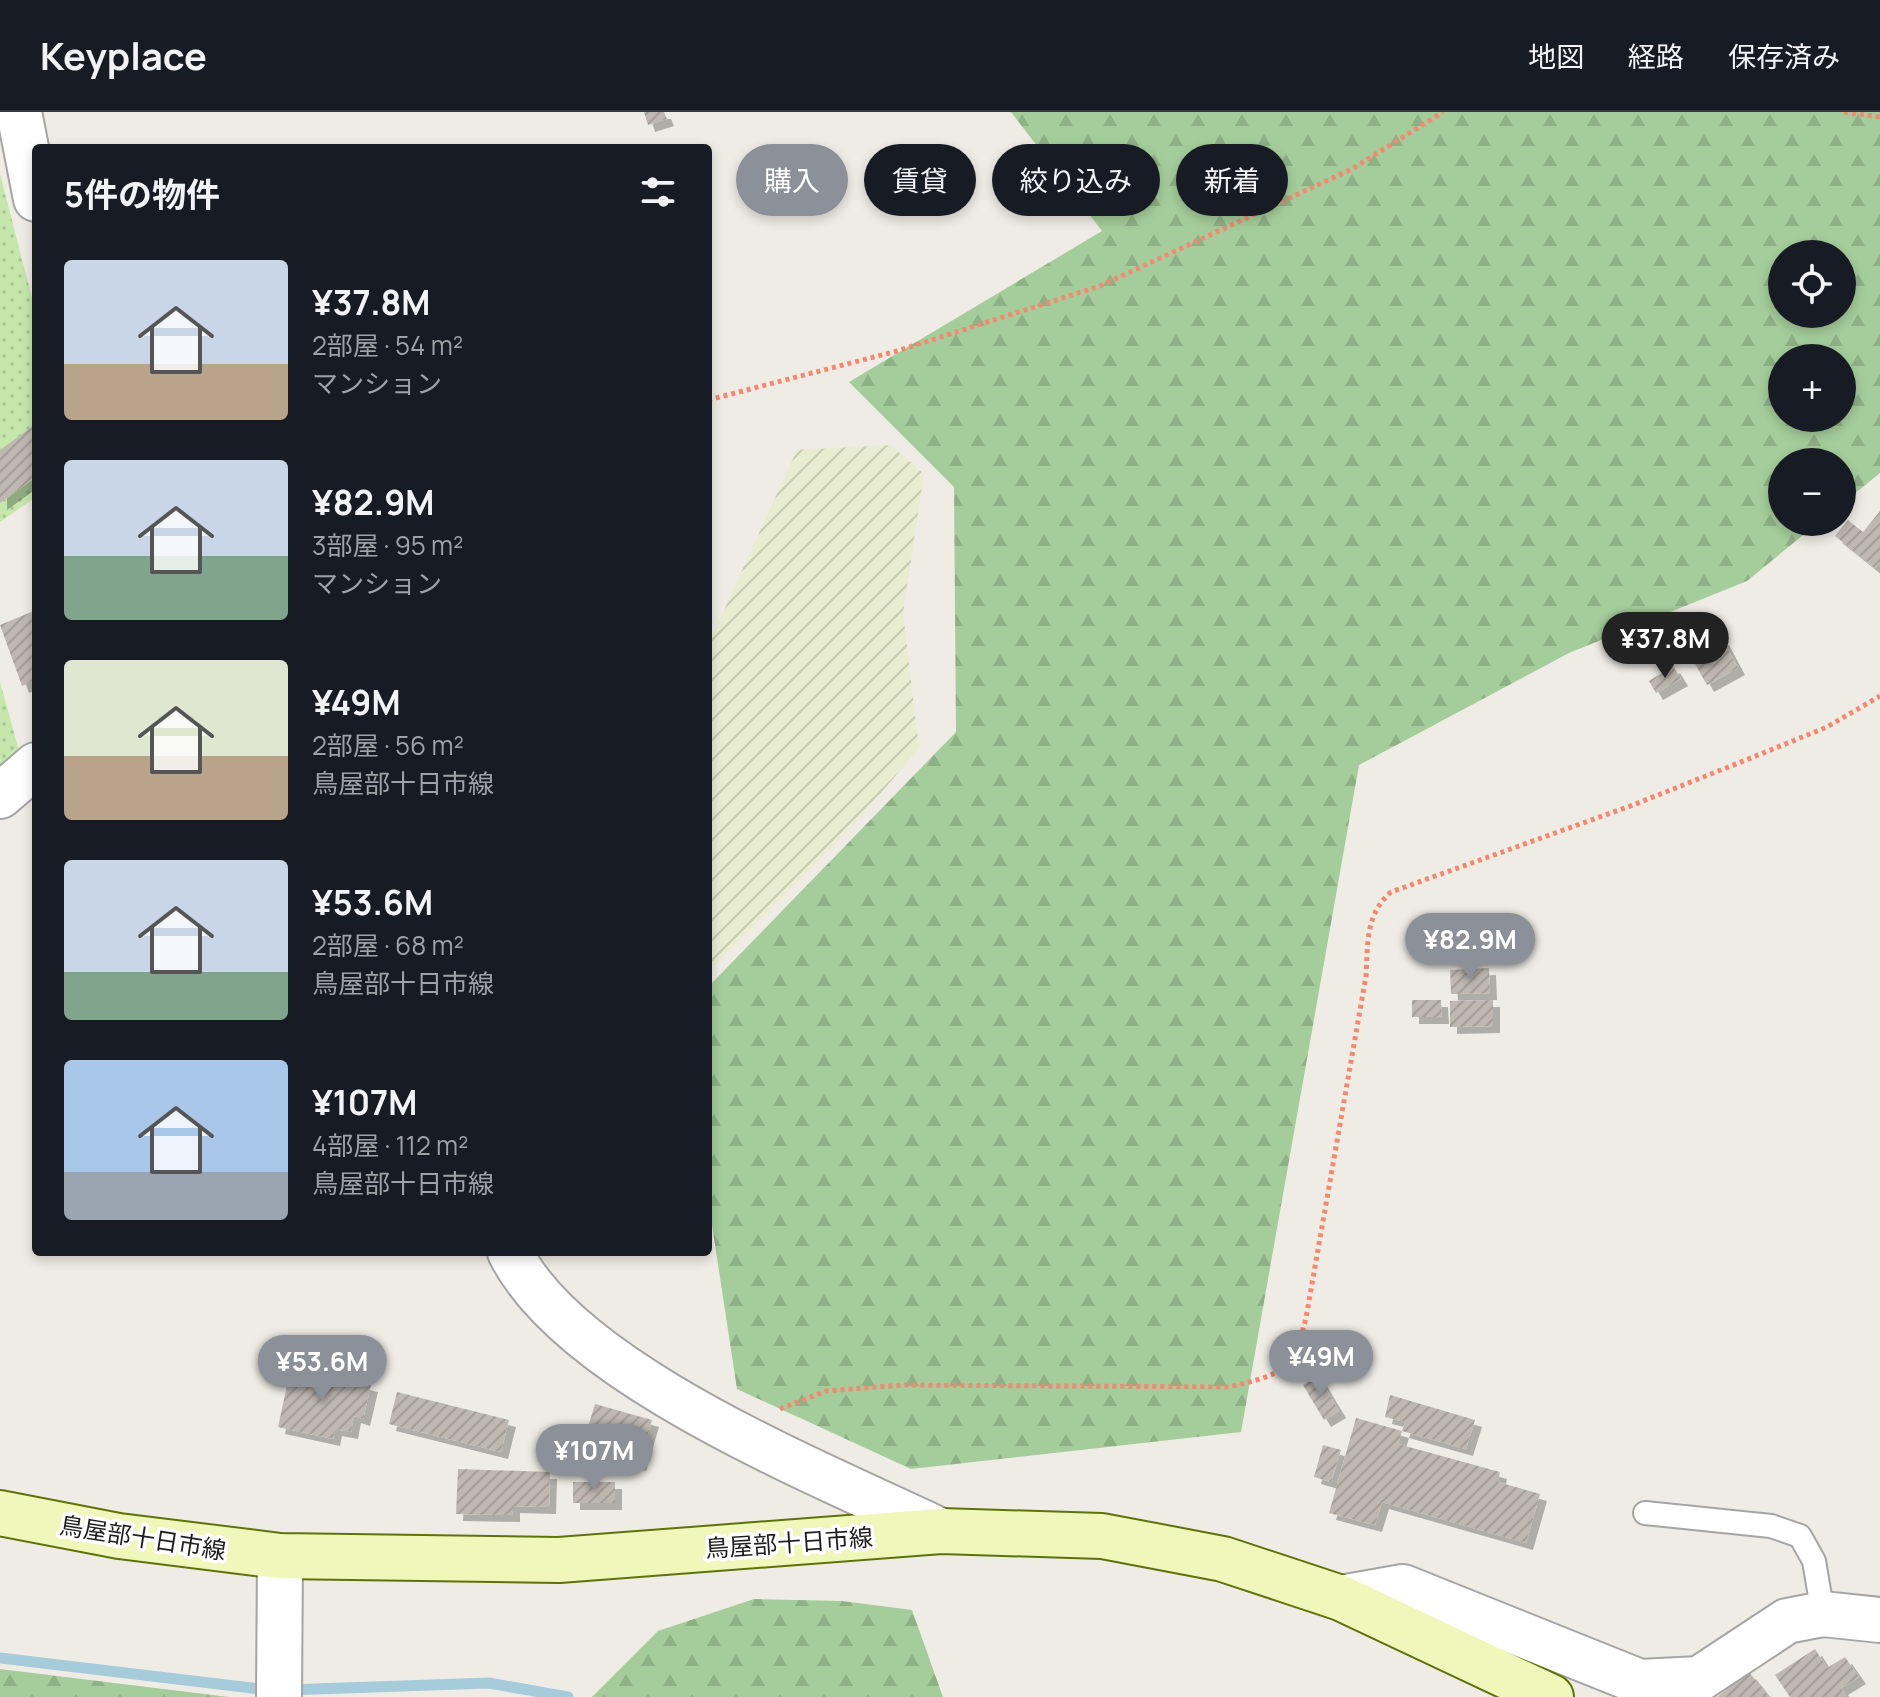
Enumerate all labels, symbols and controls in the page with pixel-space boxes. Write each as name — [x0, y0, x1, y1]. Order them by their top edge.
text: Keyplace — [40, 29, 207, 81]
text: 地図 — [1528, 37, 1584, 75]
text: 経路 — [1628, 37, 1684, 75]
text: 保存済み — [1728, 37, 1840, 75]
chip: 購入 — [736, 144, 848, 216]
chip: 賃貸 — [864, 144, 976, 216]
chip: 絞り込み — [992, 144, 1160, 216]
chip: 新着 — [1176, 144, 1288, 216]
icon: filters — [636, 170, 680, 214]
text: 5件の物件 — [64, 171, 220, 217]
map controls — [1768, 240, 1856, 536]
button: locate — [1768, 240, 1856, 328]
text: ¥37.8M — [312, 279, 430, 325]
icon: home — [128, 292, 224, 388]
text: 2部屋 · 54 m² — [312, 327, 463, 363]
button: + — [1768, 344, 1856, 432]
text: マンション — [312, 365, 442, 401]
button: − — [1768, 448, 1856, 536]
text: ¥82.9M — [312, 479, 434, 525]
icon: home — [128, 492, 224, 588]
text: 3部屋 · 95 m² — [312, 527, 463, 563]
text: マンション — [312, 565, 442, 601]
pin: ¥37.8M — [1600, 612, 1730, 680]
text: ¥37.8M — [1620, 620, 1710, 656]
text: ¥49M — [312, 679, 400, 725]
icon: home — [128, 692, 224, 788]
text: 2部屋 · 56 m² — [312, 727, 464, 763]
text: 鳥屋部十日市線 — [312, 765, 494, 801]
text: ¥53.6M — [312, 879, 433, 925]
icon: home — [128, 892, 224, 988]
pin: ¥82.9M — [1405, 913, 1535, 981]
text: ¥82.9M — [1423, 921, 1517, 957]
text: 2部屋 · 68 m² — [312, 927, 464, 963]
text: 鳥屋部十日市線 — [312, 965, 494, 1001]
text: ¥107M — [312, 1079, 417, 1125]
icon: home — [128, 1092, 224, 1188]
text: 4部屋 · 112 m² — [312, 1127, 468, 1163]
text: 鳥屋部十日市線 — [312, 1165, 494, 1201]
pin: ¥49M — [1274, 1330, 1368, 1398]
pin: ¥53.6M — [257, 1335, 387, 1403]
text: ¥49M — [1287, 1338, 1355, 1374]
text: ¥53.6M — [276, 1343, 368, 1379]
pin: ¥107M — [538, 1424, 650, 1492]
text: ¥107M — [554, 1432, 634, 1468]
street label: 鳥屋部十日市線 — [57, 1508, 229, 1566]
street label: 鳥屋部十日市線 — [704, 1520, 874, 1564]

